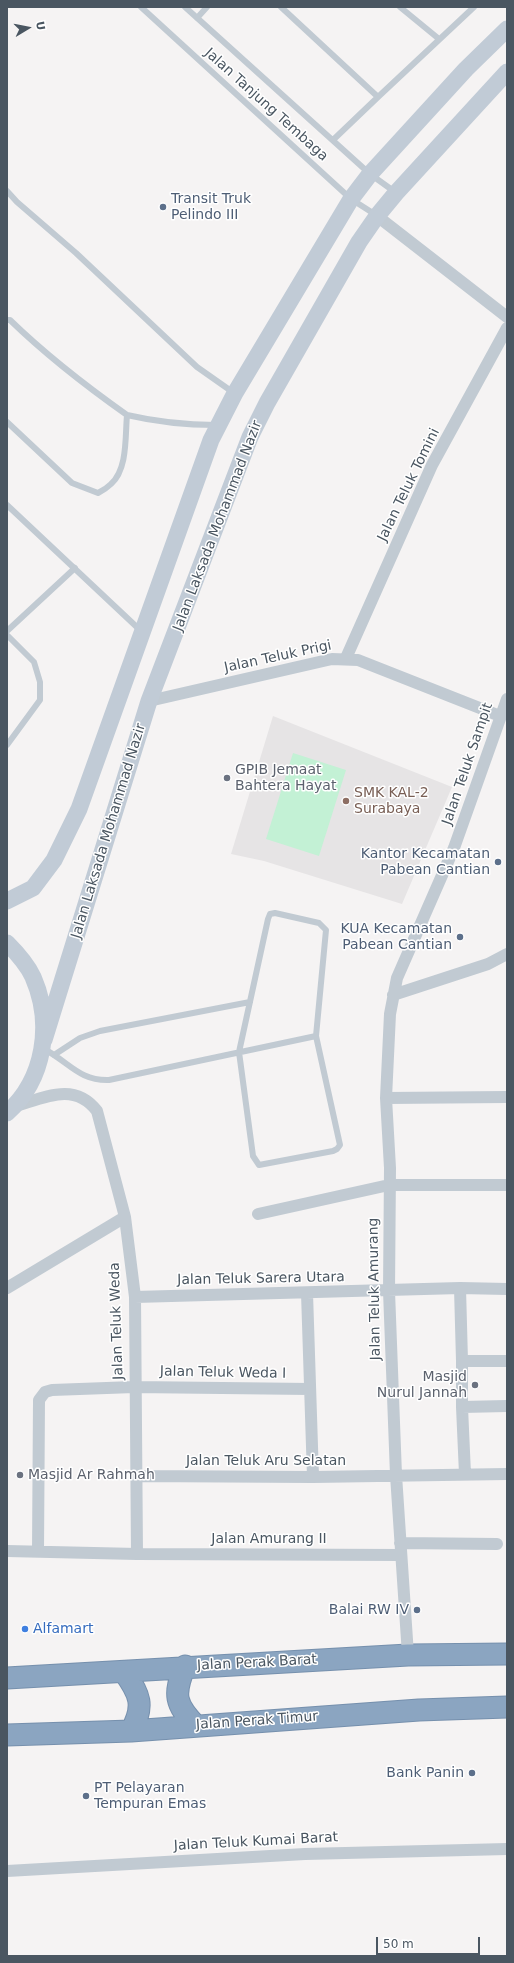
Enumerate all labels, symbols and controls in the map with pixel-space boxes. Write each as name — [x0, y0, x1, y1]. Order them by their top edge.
north arrow — [8, 8, 48, 48]
text: U — [33, 20, 47, 31]
street label: Jalan Tanjung Tembaga — [201, 45, 331, 165]
place label: Transit Truk Pelindo III — [171, 191, 251, 224]
marker: Transit Truk Pelindo III — [158, 202, 168, 212]
street label: Jalan Laksada Mohammad Nazir — [170, 418, 266, 634]
street label: Jalan Teluk Tomini — [374, 426, 444, 544]
street label: Jalan Teluk Prigi — [223, 637, 333, 677]
street label: Jalan Teluk Sampit — [439, 701, 497, 827]
street label: Jalan Laksada Mohammad Nazir — [68, 721, 150, 941]
place label: GPIB Jemaat Bahtera Hayat — [235, 762, 336, 794]
marker: GPIB Jemaat Bahtera Hayat — [222, 773, 232, 783]
place label: SMK KAL-2 Surabaya — [354, 785, 429, 818]
marker: SMK KAL-2 Surabaya — [341, 796, 351, 806]
place label: Kantor Kecamatan Pabean Cantian — [361, 846, 490, 878]
marker: Kantor Kecamatan Pabean Cantian — [493, 857, 503, 867]
place label: KUA Kecamatan Pabean Cantian — [340, 921, 452, 954]
marker: KUA Kecamatan Pabean Cantian — [455, 932, 465, 942]
street label: Jalan Teluk Amurang — [365, 1217, 385, 1361]
street label: Jalan Teluk Weda — [107, 1262, 127, 1380]
street label: Jalan Teluk Sarera Utara — [177, 1269, 345, 1289]
street label: Jalan Teluk Weda I — [160, 1363, 286, 1383]
place label: Masjid Nurul Jannah — [377, 1369, 467, 1402]
marker: Masjid Nurul Jannah — [470, 1380, 480, 1390]
street label: Jalan Teluk Aru Selatan — [186, 1453, 346, 1469]
place label: Masjid Ar Rahmah — [28, 1467, 155, 1483]
marker: Masjid Ar Rahmah — [15, 1470, 25, 1480]
street label: Jalan Amurang II — [211, 1531, 327, 1547]
place label: Balai RW IV — [329, 1602, 409, 1618]
marker: Balai RW IV — [412, 1605, 422, 1615]
place label: Alfamart — [33, 1621, 93, 1637]
marker: Alfamart — [20, 1624, 30, 1634]
street label: Jalan Perak Barat — [197, 1651, 317, 1675]
street label: Jalan Perak Timur — [195, 1708, 319, 1734]
place label: Bank Panin — [386, 1765, 464, 1781]
marker: Bank Panin — [467, 1768, 477, 1778]
place label: PT Pelayaran Tempuran Emas — [94, 1780, 206, 1812]
marker: PT Pelayaran Tempuran Emas — [81, 1791, 91, 1801]
street label: Jalan Teluk Kumai Barat — [173, 1829, 339, 1855]
scale bar — [378, 1929, 482, 1955]
text: 50 m — [383, 1937, 414, 1951]

